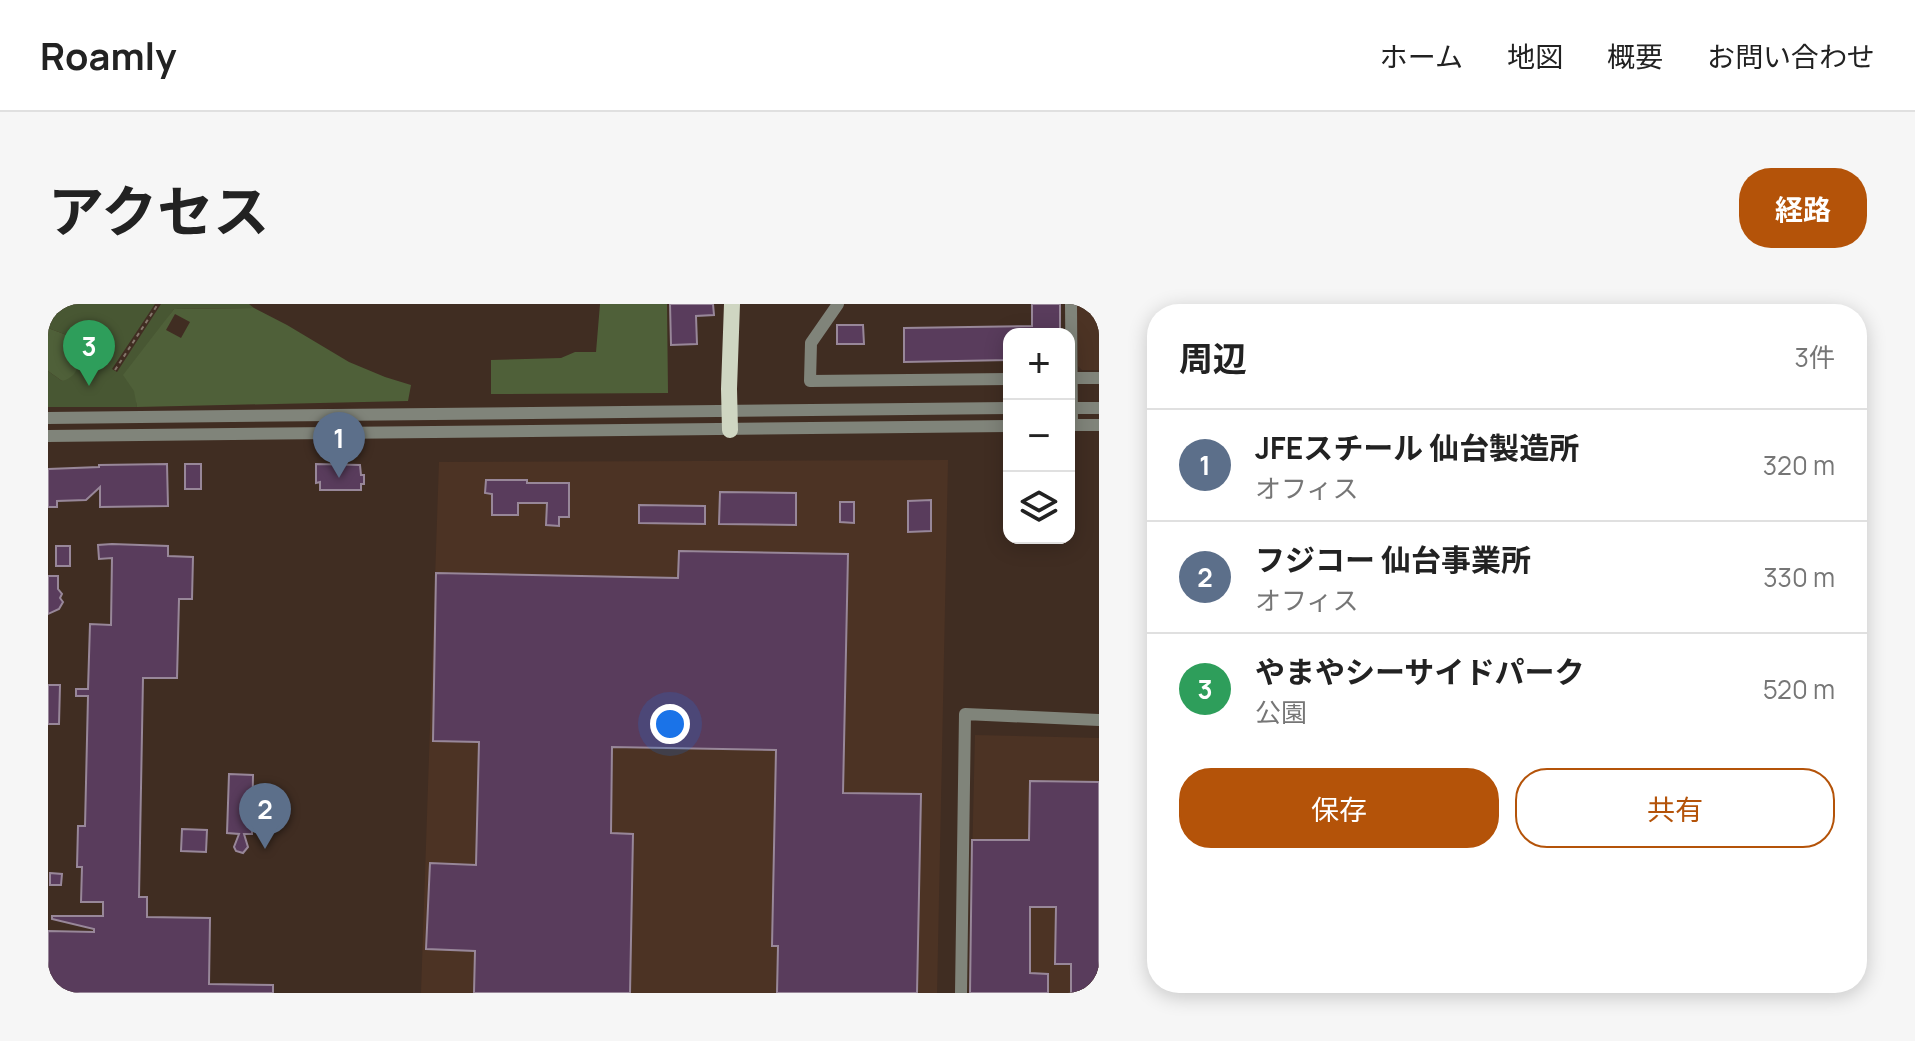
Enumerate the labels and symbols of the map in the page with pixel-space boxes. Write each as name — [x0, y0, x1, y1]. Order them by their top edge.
pin: 3 — [63, 320, 115, 386]
pin: 1 — [313, 412, 365, 478]
your location — [650, 704, 690, 744]
pin: 2 — [239, 783, 291, 849]

